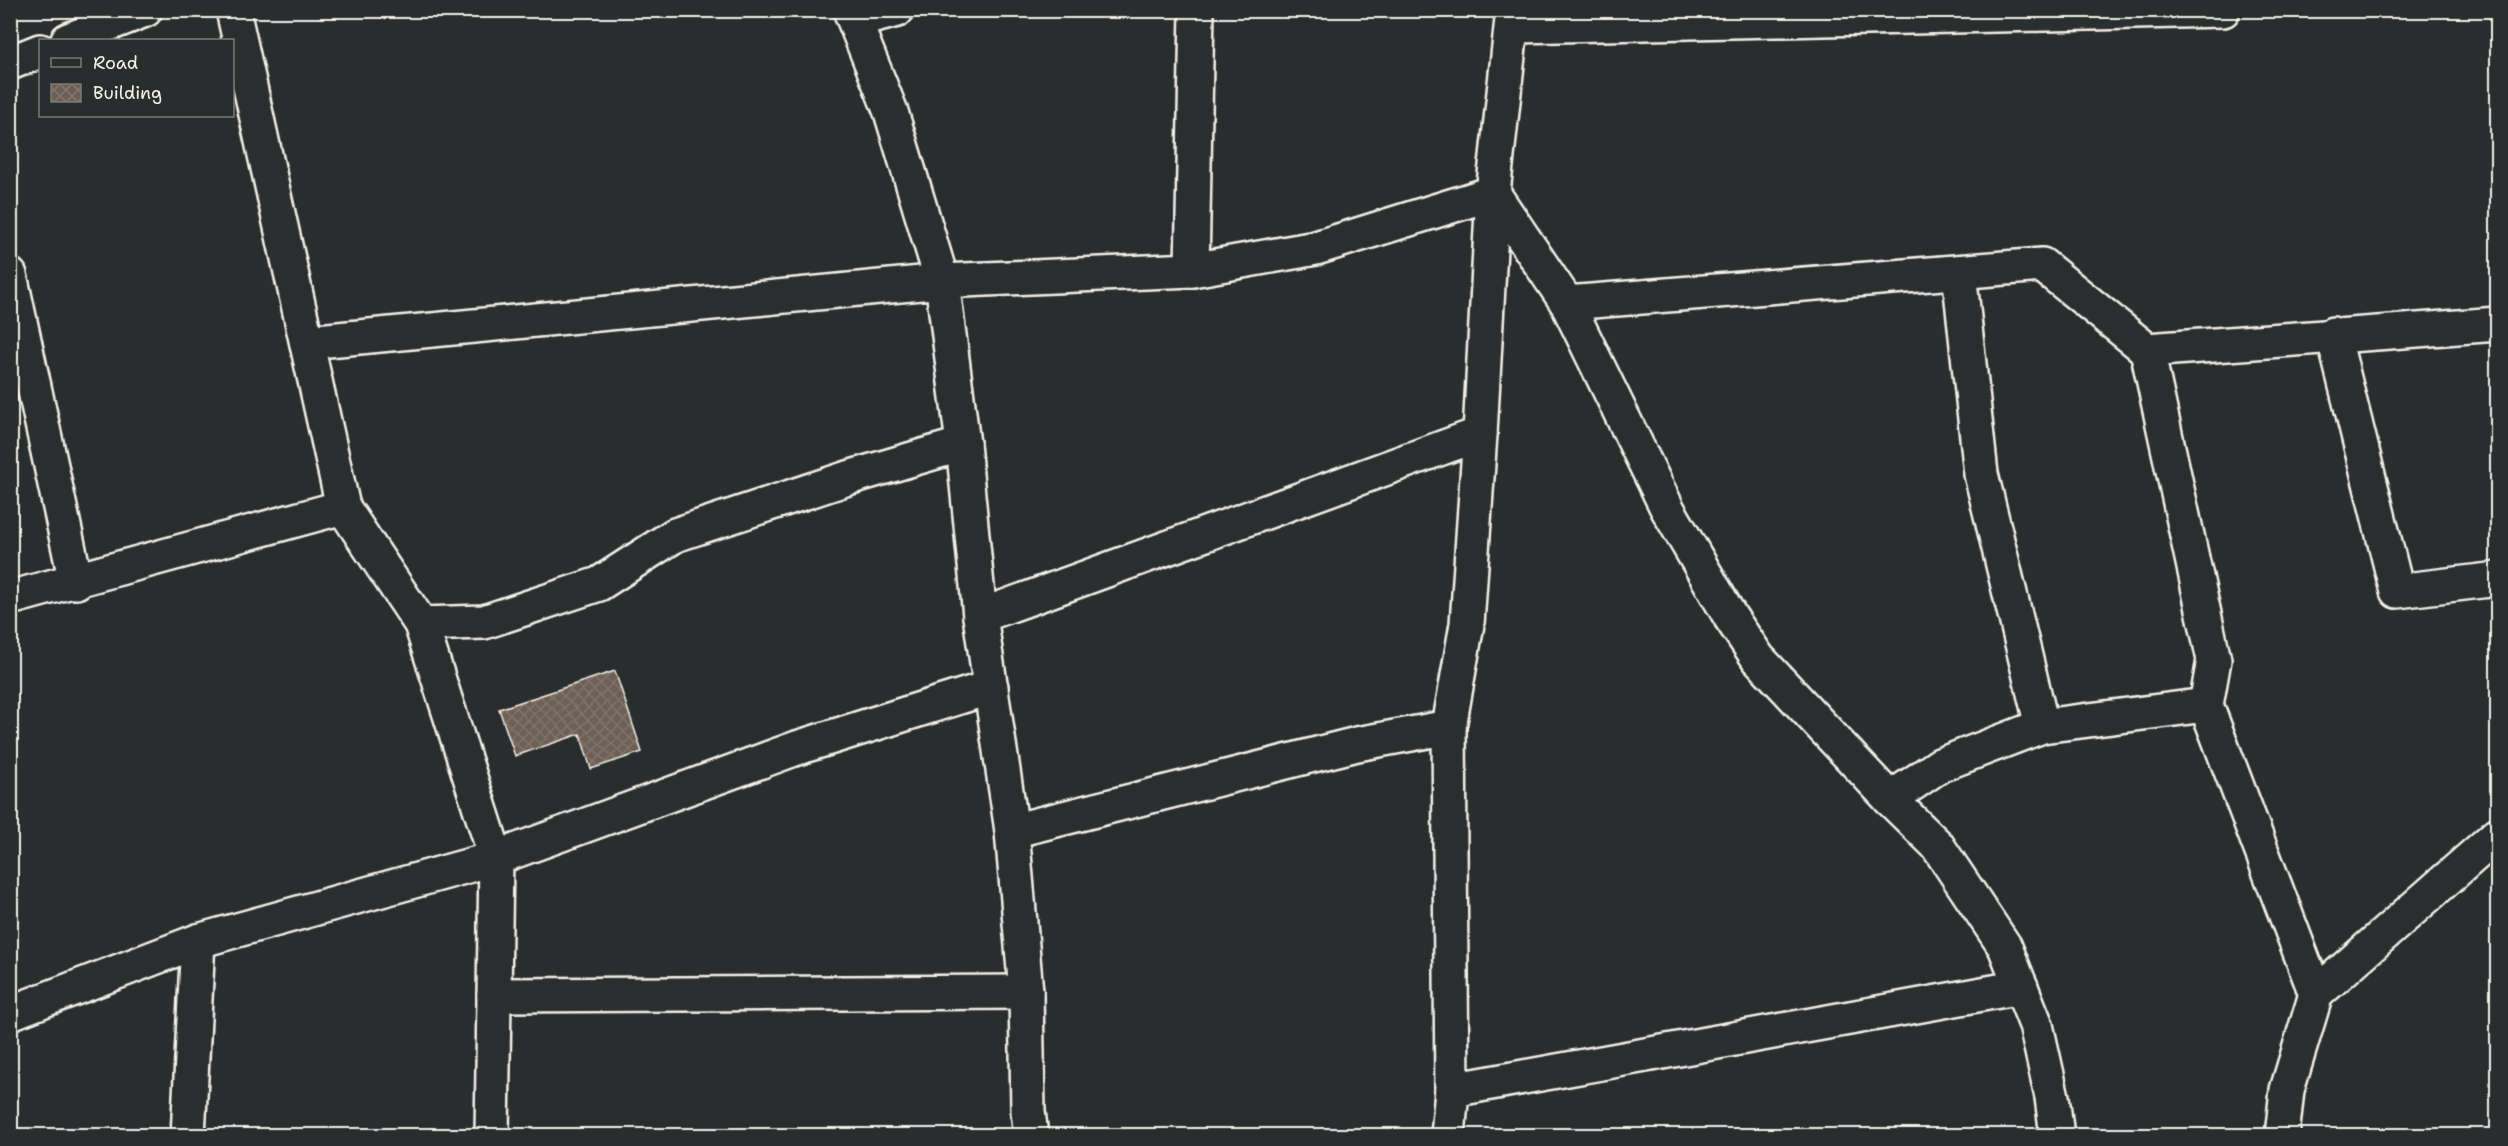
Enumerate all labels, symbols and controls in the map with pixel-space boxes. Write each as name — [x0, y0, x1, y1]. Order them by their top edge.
legend — [39, 39, 234, 117]
text: Road — [93, 51, 138, 75]
text: Building — [93, 81, 162, 105]

